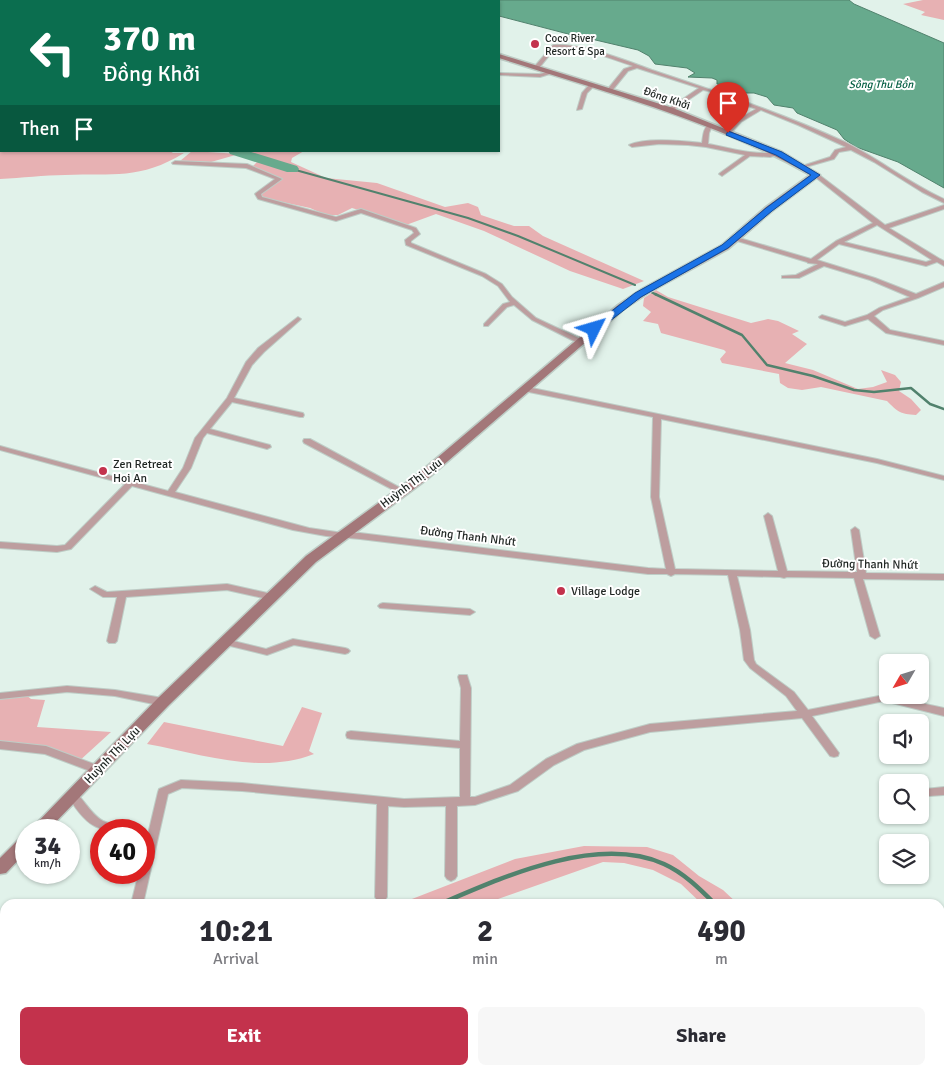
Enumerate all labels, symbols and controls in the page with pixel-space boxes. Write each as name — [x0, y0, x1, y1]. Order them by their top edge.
text: 370 m — [103, 17, 196, 60]
icon: left — [20, 20, 85, 85]
place label: Coco River Resort & Spa — [545, 32, 605, 58]
marker: Coco River Resort & Spa — [529, 38, 541, 50]
text: Đồng Khởi — [103, 60, 200, 87]
water label: Sông Thu Bồn — [849, 78, 914, 91]
pin — [707, 82, 749, 133]
street label: Đồng Khởi — [642, 83, 692, 113]
icon: arrive — [714, 89, 742, 117]
icon: arrive — [70, 115, 98, 143]
text: Then — [20, 117, 60, 141]
position arrow — [567, 302, 619, 354]
street label: Huỳnh Thị Lựu — [377, 455, 445, 512]
place label: Zen Retreat Hoi An — [113, 457, 172, 486]
marker: Zen Retreat Hoi An — [97, 465, 109, 477]
street label: Đường Thanh Nhứt — [419, 523, 517, 550]
street label: Đường Thanh Nhứt — [822, 556, 918, 573]
place label: Village Lodge — [571, 584, 640, 599]
marker: Village Lodge — [555, 585, 567, 597]
north arrow — [879, 654, 929, 704]
map controls — [879, 654, 929, 884]
button: sound — [879, 714, 929, 764]
street label: Huỳnh Thị Lựu — [81, 724, 143, 787]
button: search — [879, 774, 929, 824]
speed limit sign: 40 — [90, 819, 155, 884]
text: 34 — [34, 830, 61, 861]
button: layers — [879, 834, 929, 884]
text: km/h — [34, 856, 61, 871]
text: 10:21 — [199, 913, 273, 950]
text: 2 — [477, 913, 493, 950]
text: 490 — [697, 913, 746, 950]
text: Arrival — [213, 949, 259, 969]
text: min — [472, 949, 498, 969]
text: m — [715, 949, 728, 969]
button: Exit — [20, 1007, 468, 1065]
button: Share — [478, 1007, 925, 1065]

